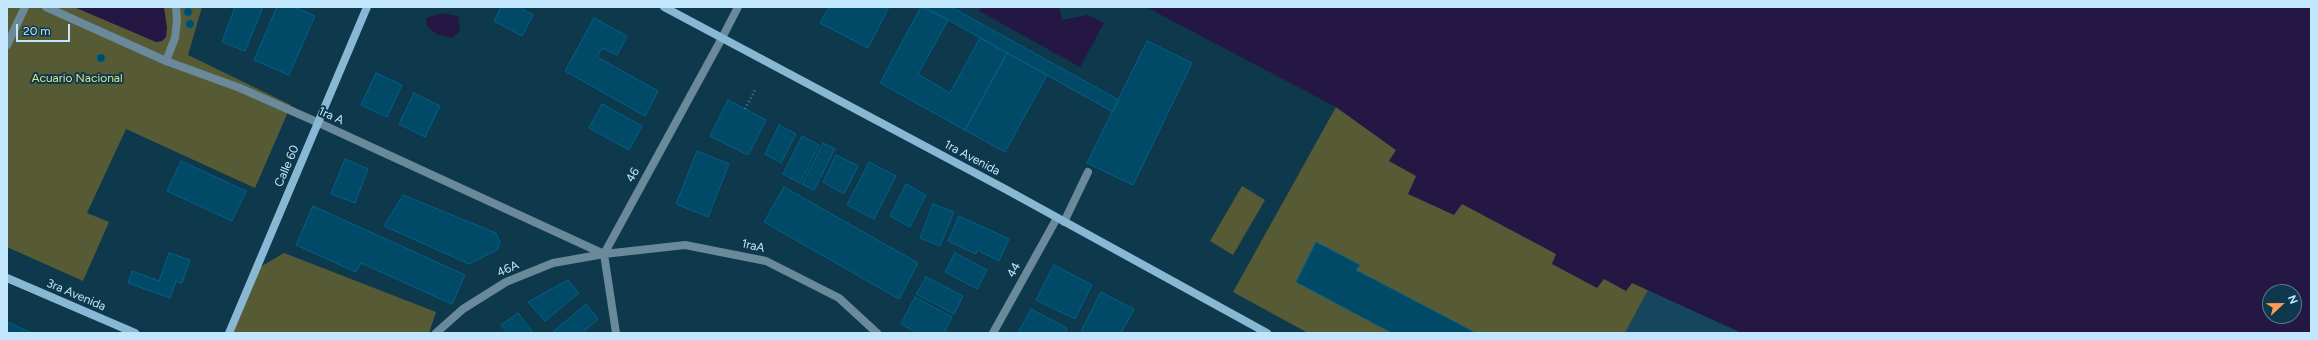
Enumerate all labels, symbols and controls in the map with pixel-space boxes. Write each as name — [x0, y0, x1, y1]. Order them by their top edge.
scale bar — [18, 16, 72, 42]
text: 20 m — [23, 24, 51, 38]
park label: Acuario Nacional — [31, 71, 123, 85]
street label: 1ra A — [316, 104, 346, 128]
street label: 1ra Avenida — [942, 137, 1002, 179]
street label: Calle 60 — [272, 143, 302, 189]
street label: 46 — [623, 165, 643, 185]
street label: 1raA — [740, 237, 766, 255]
street label: 46A — [495, 258, 521, 280]
street label: 44 — [1004, 260, 1024, 280]
street label: 3ra Avenida — [44, 276, 108, 314]
north arrow — [2262, 284, 2302, 324]
text: N — [2285, 293, 2300, 306]

